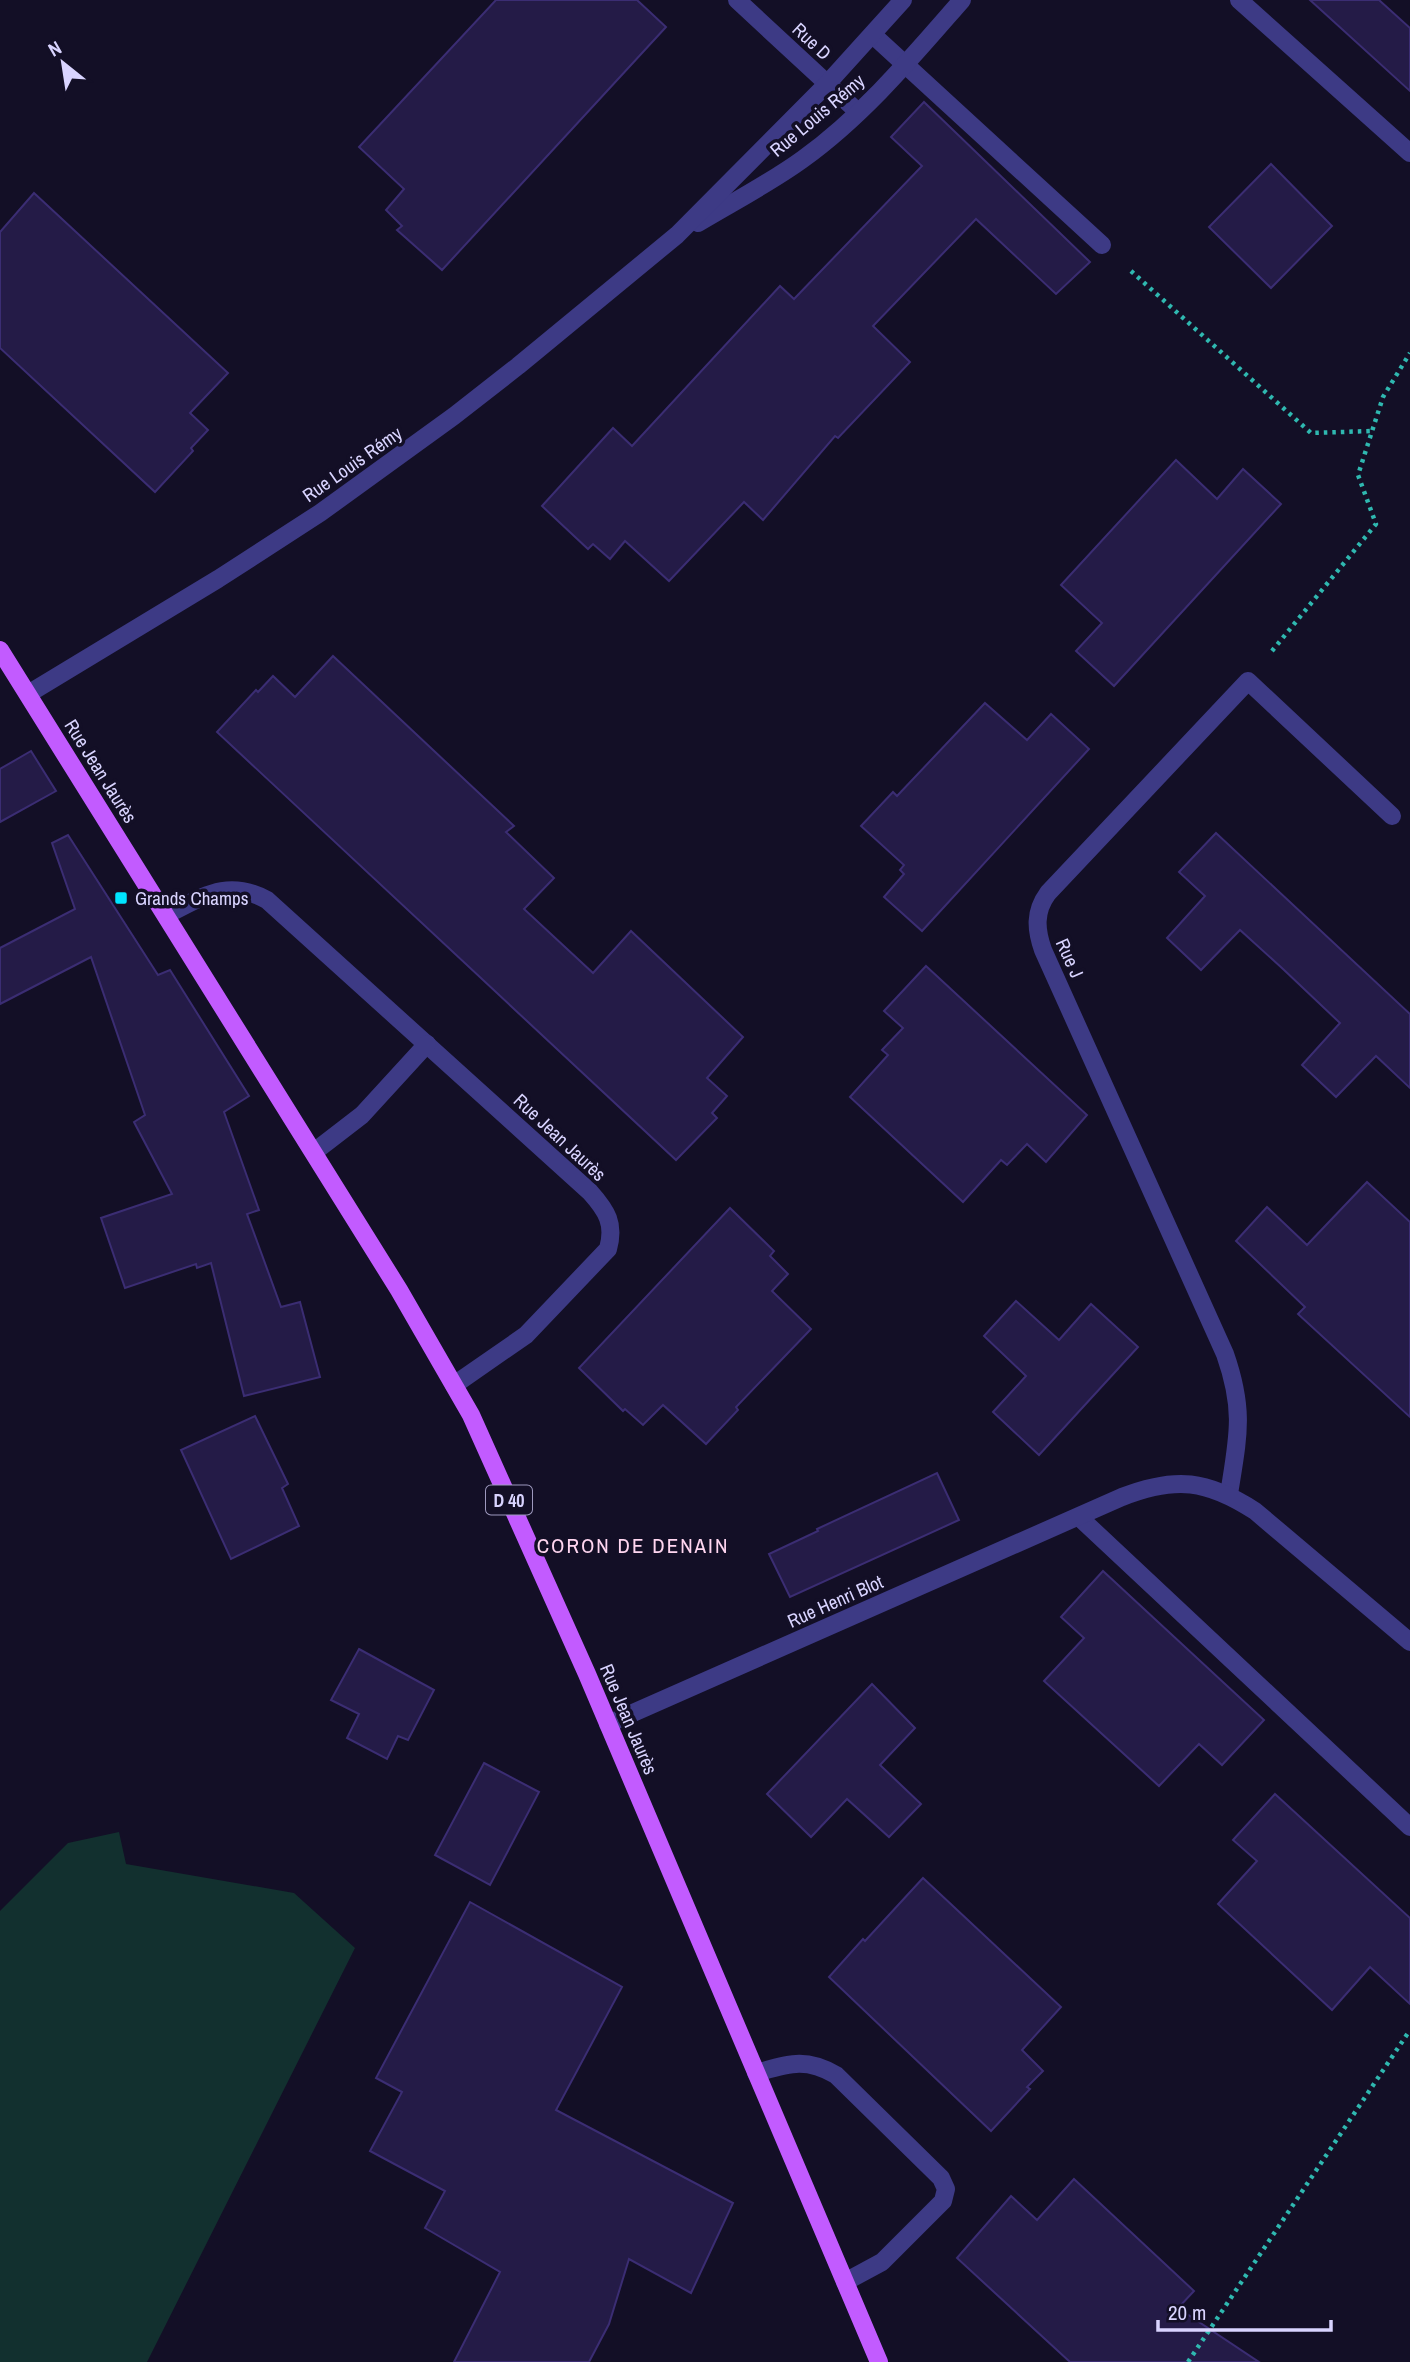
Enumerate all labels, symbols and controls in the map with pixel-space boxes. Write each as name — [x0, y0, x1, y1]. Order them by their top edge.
street label: Rue D — [787, 16, 837, 66]
north arrow — [28, 28, 98, 98]
text: N — [43, 34, 66, 62]
street label: Rue Louis Rémy — [764, 68, 870, 162]
street label: Rue Louis Rémy — [297, 420, 407, 508]
street label: Rue Jean Jaurès — [59, 714, 143, 828]
place label: Grands Champs — [135, 885, 249, 911]
marker: Grands Champs — [113, 890, 129, 906]
street label: Rue J — [1050, 934, 1090, 982]
street label: Rue Jean Jaurès — [508, 1087, 612, 1187]
road number: D 40 — [486, 1485, 532, 1514]
district label: CORON DE DENAIN — [537, 1531, 729, 1560]
street label: Rue Henri Blot — [783, 1568, 888, 1634]
street label: Rue Jean Jaurès — [594, 1660, 664, 1778]
scale bar — [1158, 2288, 1331, 2332]
text: 20 m — [1168, 2298, 1206, 2327]

